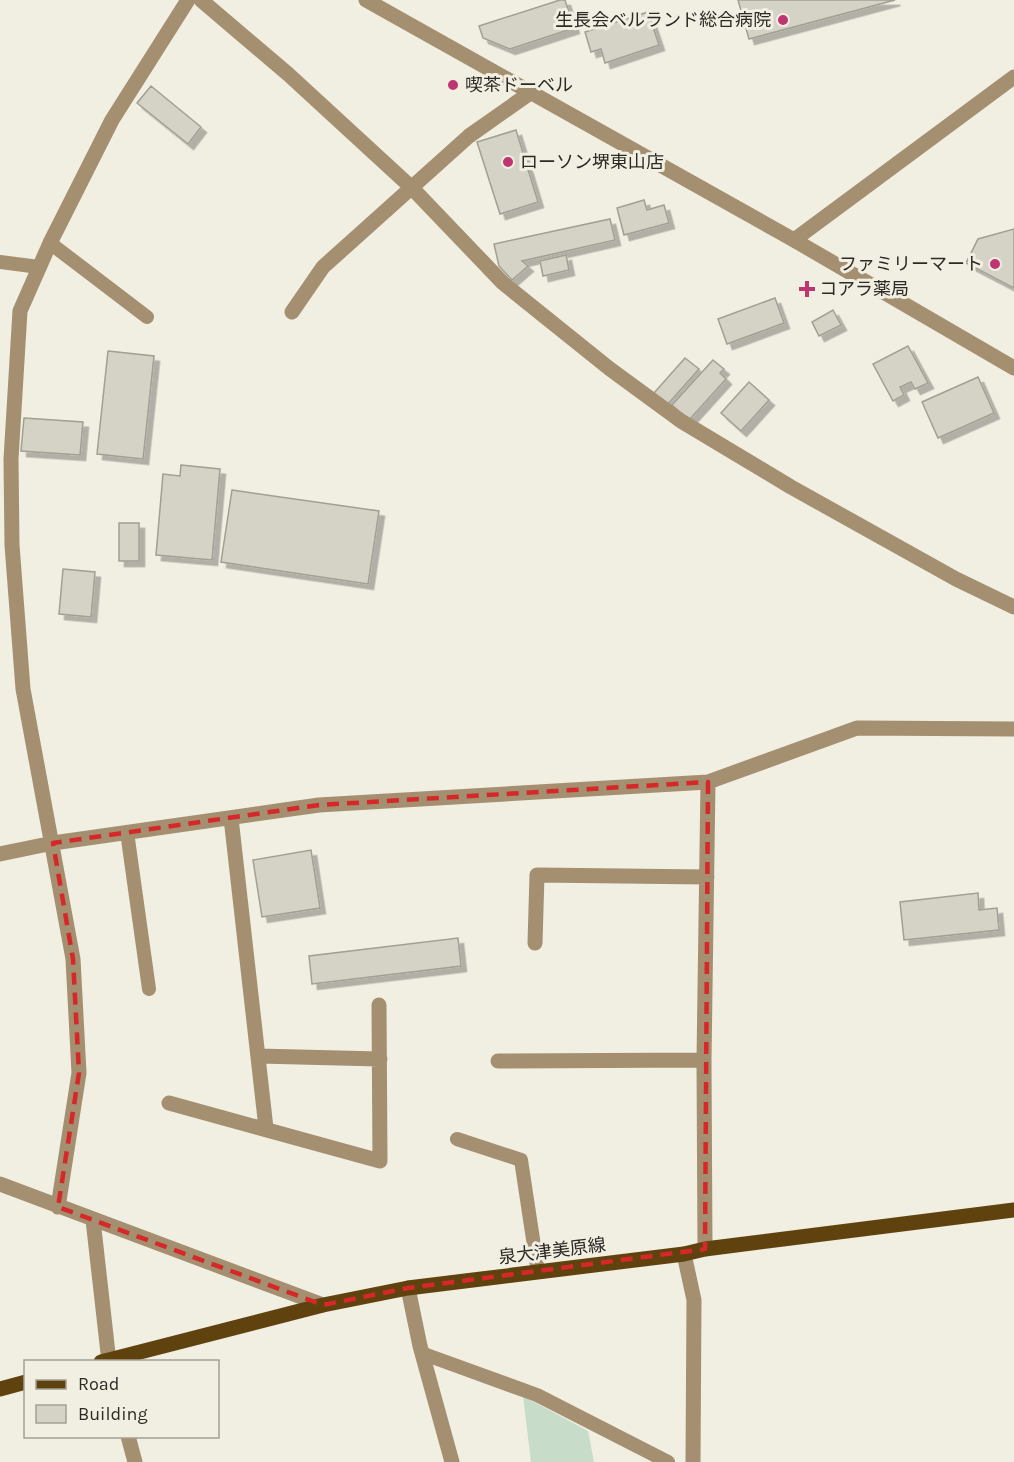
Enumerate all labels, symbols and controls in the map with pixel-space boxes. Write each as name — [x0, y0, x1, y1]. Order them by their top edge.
place label: 生長会ベルランド総合病院 — [555, 9, 771, 31]
marker: 生長会ベルランド総合病院 — [776, 13, 790, 27]
place label: 喫茶ドーベル — [465, 74, 573, 96]
marker: 喫茶ドーベル — [446, 78, 460, 92]
place label: ローソン堺東山店 — [520, 151, 664, 173]
marker: ローソン堺東山店 — [501, 155, 515, 169]
place label: ファミリーマート — [839, 253, 983, 275]
marker: ファミリーマート — [988, 257, 1002, 271]
place label: コアラ薬局 — [819, 278, 909, 300]
marker: コアラ薬局 — [800, 282, 814, 296]
street label: 泉大津美原線 — [497, 1234, 607, 1268]
legend — [24, 1360, 219, 1438]
text: Road — [78, 1373, 119, 1395]
text: Building — [78, 1403, 148, 1425]

